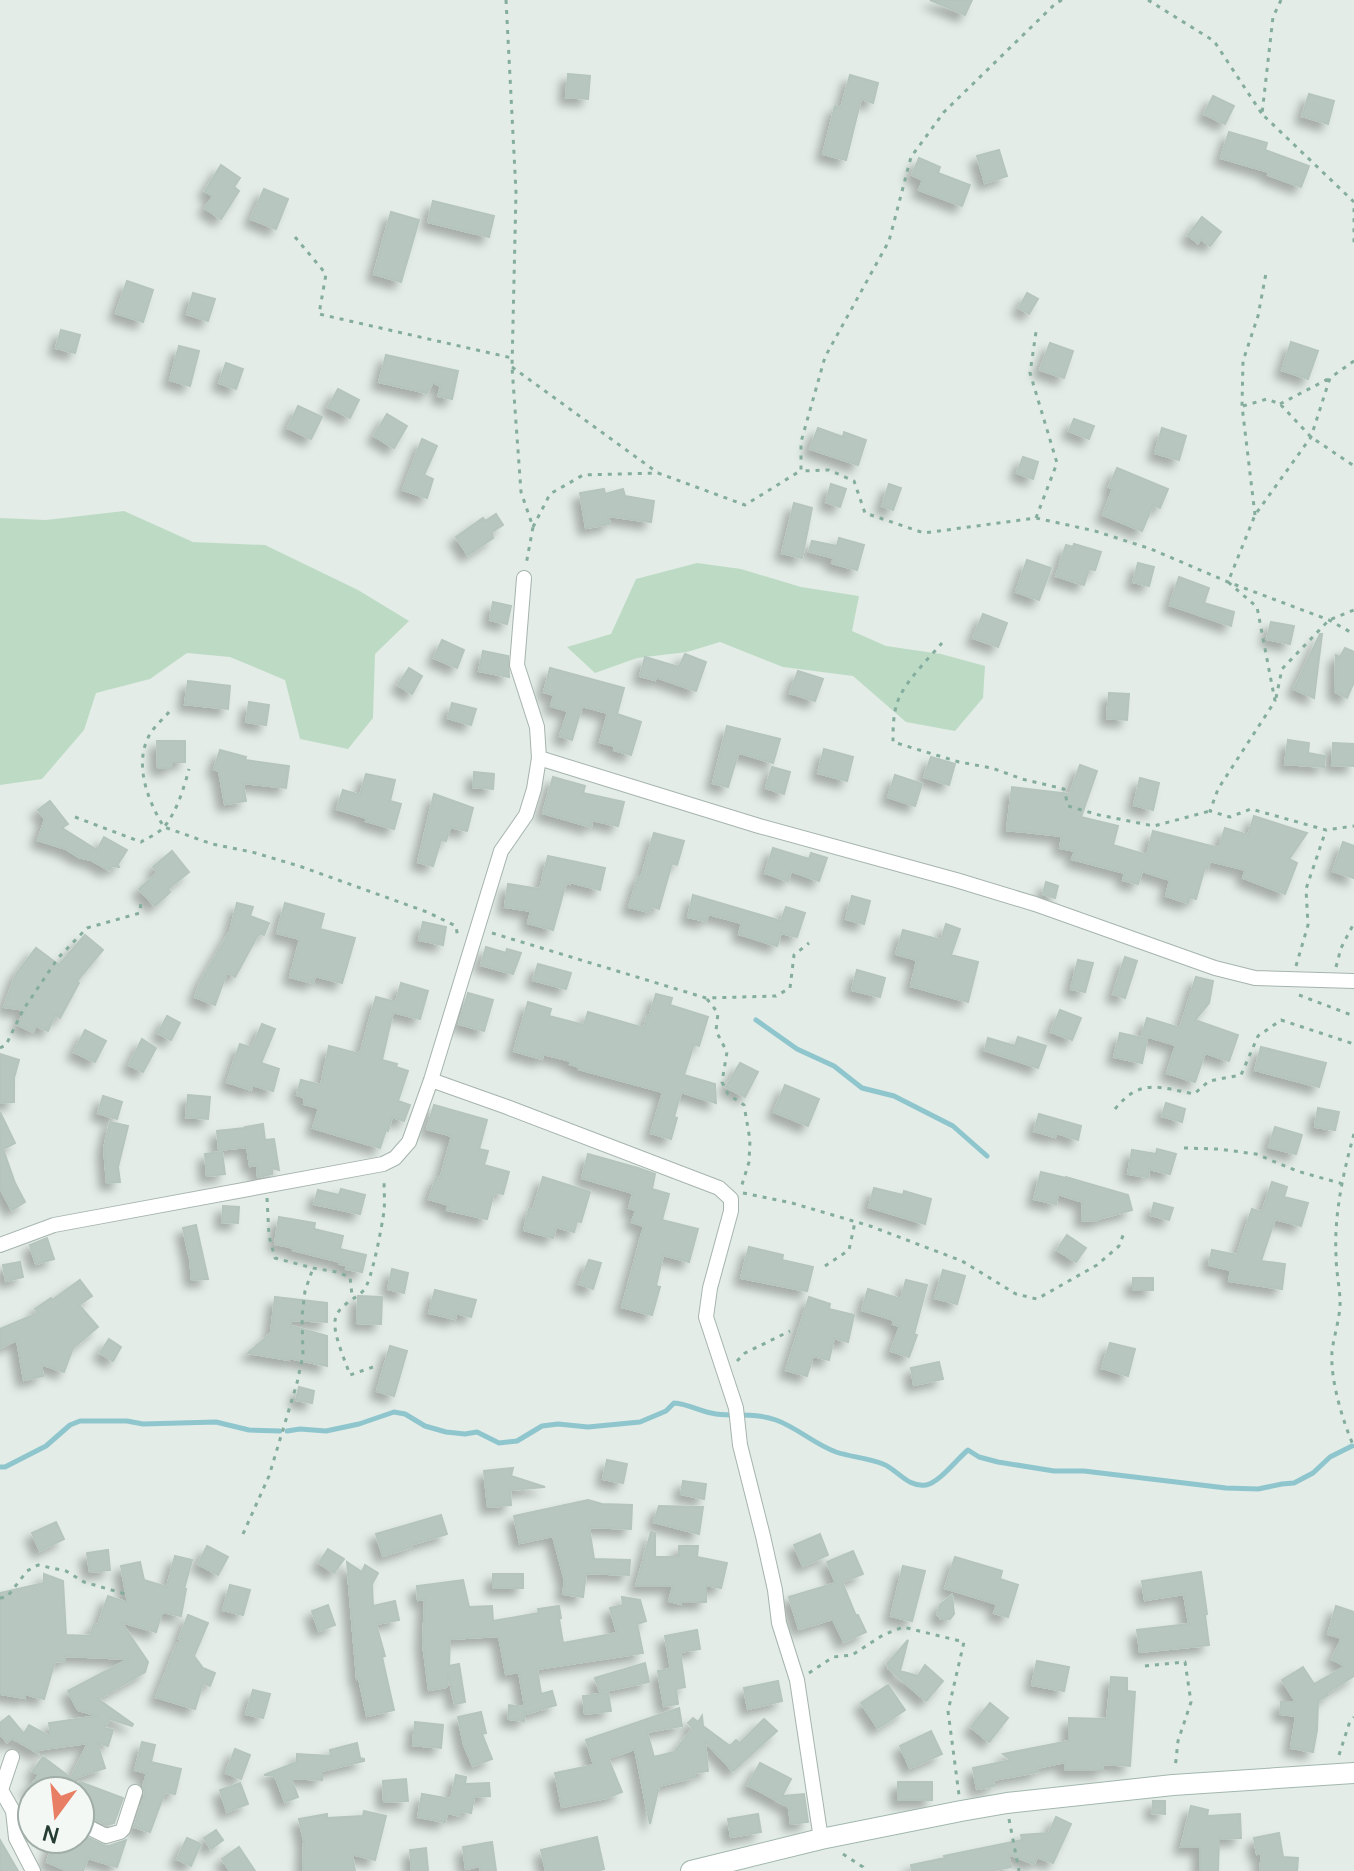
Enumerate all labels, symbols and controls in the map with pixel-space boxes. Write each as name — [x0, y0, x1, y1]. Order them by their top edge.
north arrow — [16, 1775, 96, 1855]
text: N — [39, 1818, 62, 1851]

